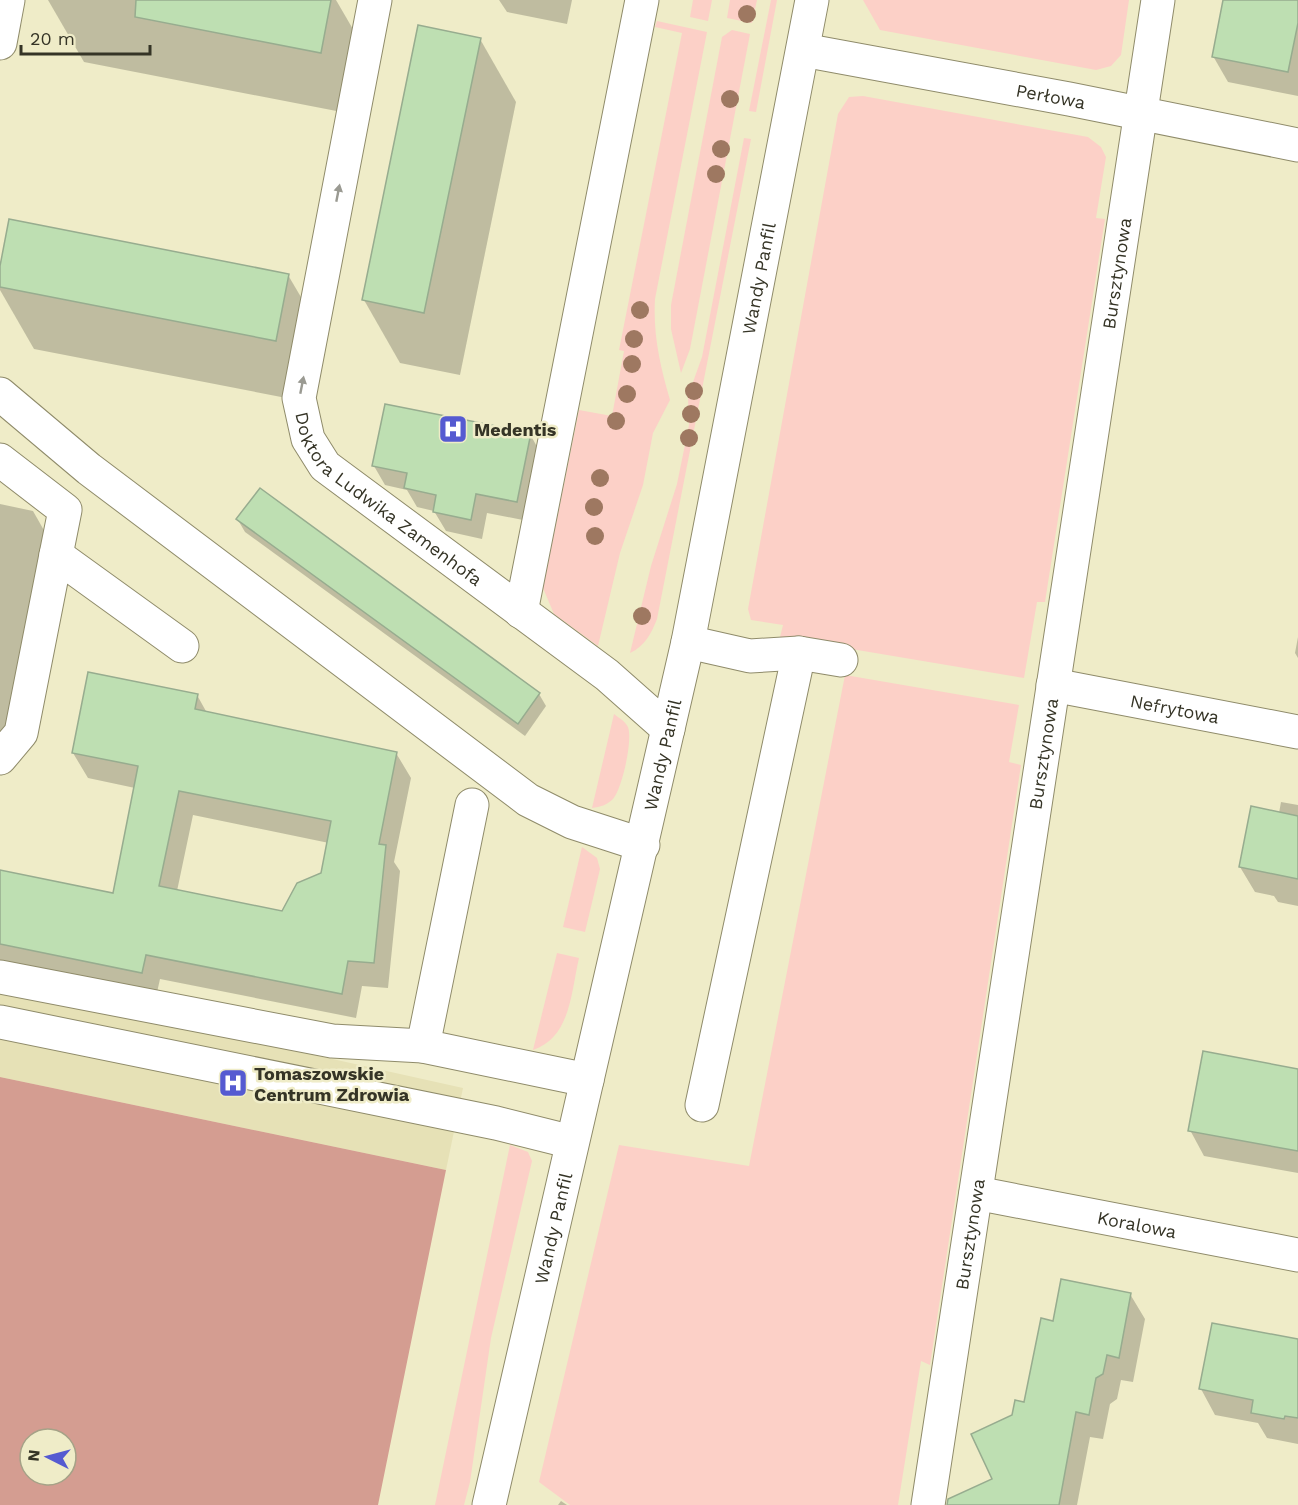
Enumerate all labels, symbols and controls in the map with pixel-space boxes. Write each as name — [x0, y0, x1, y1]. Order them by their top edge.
scale bar — [21, 18, 150, 56]
text: 20 m — [30, 28, 75, 49]
street label: Perłowa — [1014, 79, 1087, 113]
one-way arrow — [334, 184, 343, 203]
street label: Bursztynowa — [1097, 216, 1135, 331]
street label: Wandy Panfil — [737, 220, 779, 336]
one-way arrow — [298, 375, 307, 394]
street label: Doktora Ludwika Zamenhofa — [292, 410, 487, 590]
hospital icon: Medentis — [437, 413, 469, 445]
place label: Medentis — [474, 419, 557, 440]
street label: Nefrytowa — [1128, 690, 1221, 727]
street label: Wandy Panfil — [639, 696, 685, 813]
street label: Bursztynowa — [1024, 697, 1062, 811]
place label: Tomaszowskie Centrum Zdrowia — [254, 1063, 410, 1105]
hospital icon: Tomaszowskie Centrum Zdrowia — [217, 1067, 249, 1099]
street label: Wandy Panfil — [530, 1170, 576, 1286]
street label: Bursztynowa — [951, 1177, 988, 1291]
street label: Koralowa — [1096, 1206, 1178, 1242]
north arrow — [18, 1427, 78, 1487]
text: N — [24, 1449, 44, 1462]

